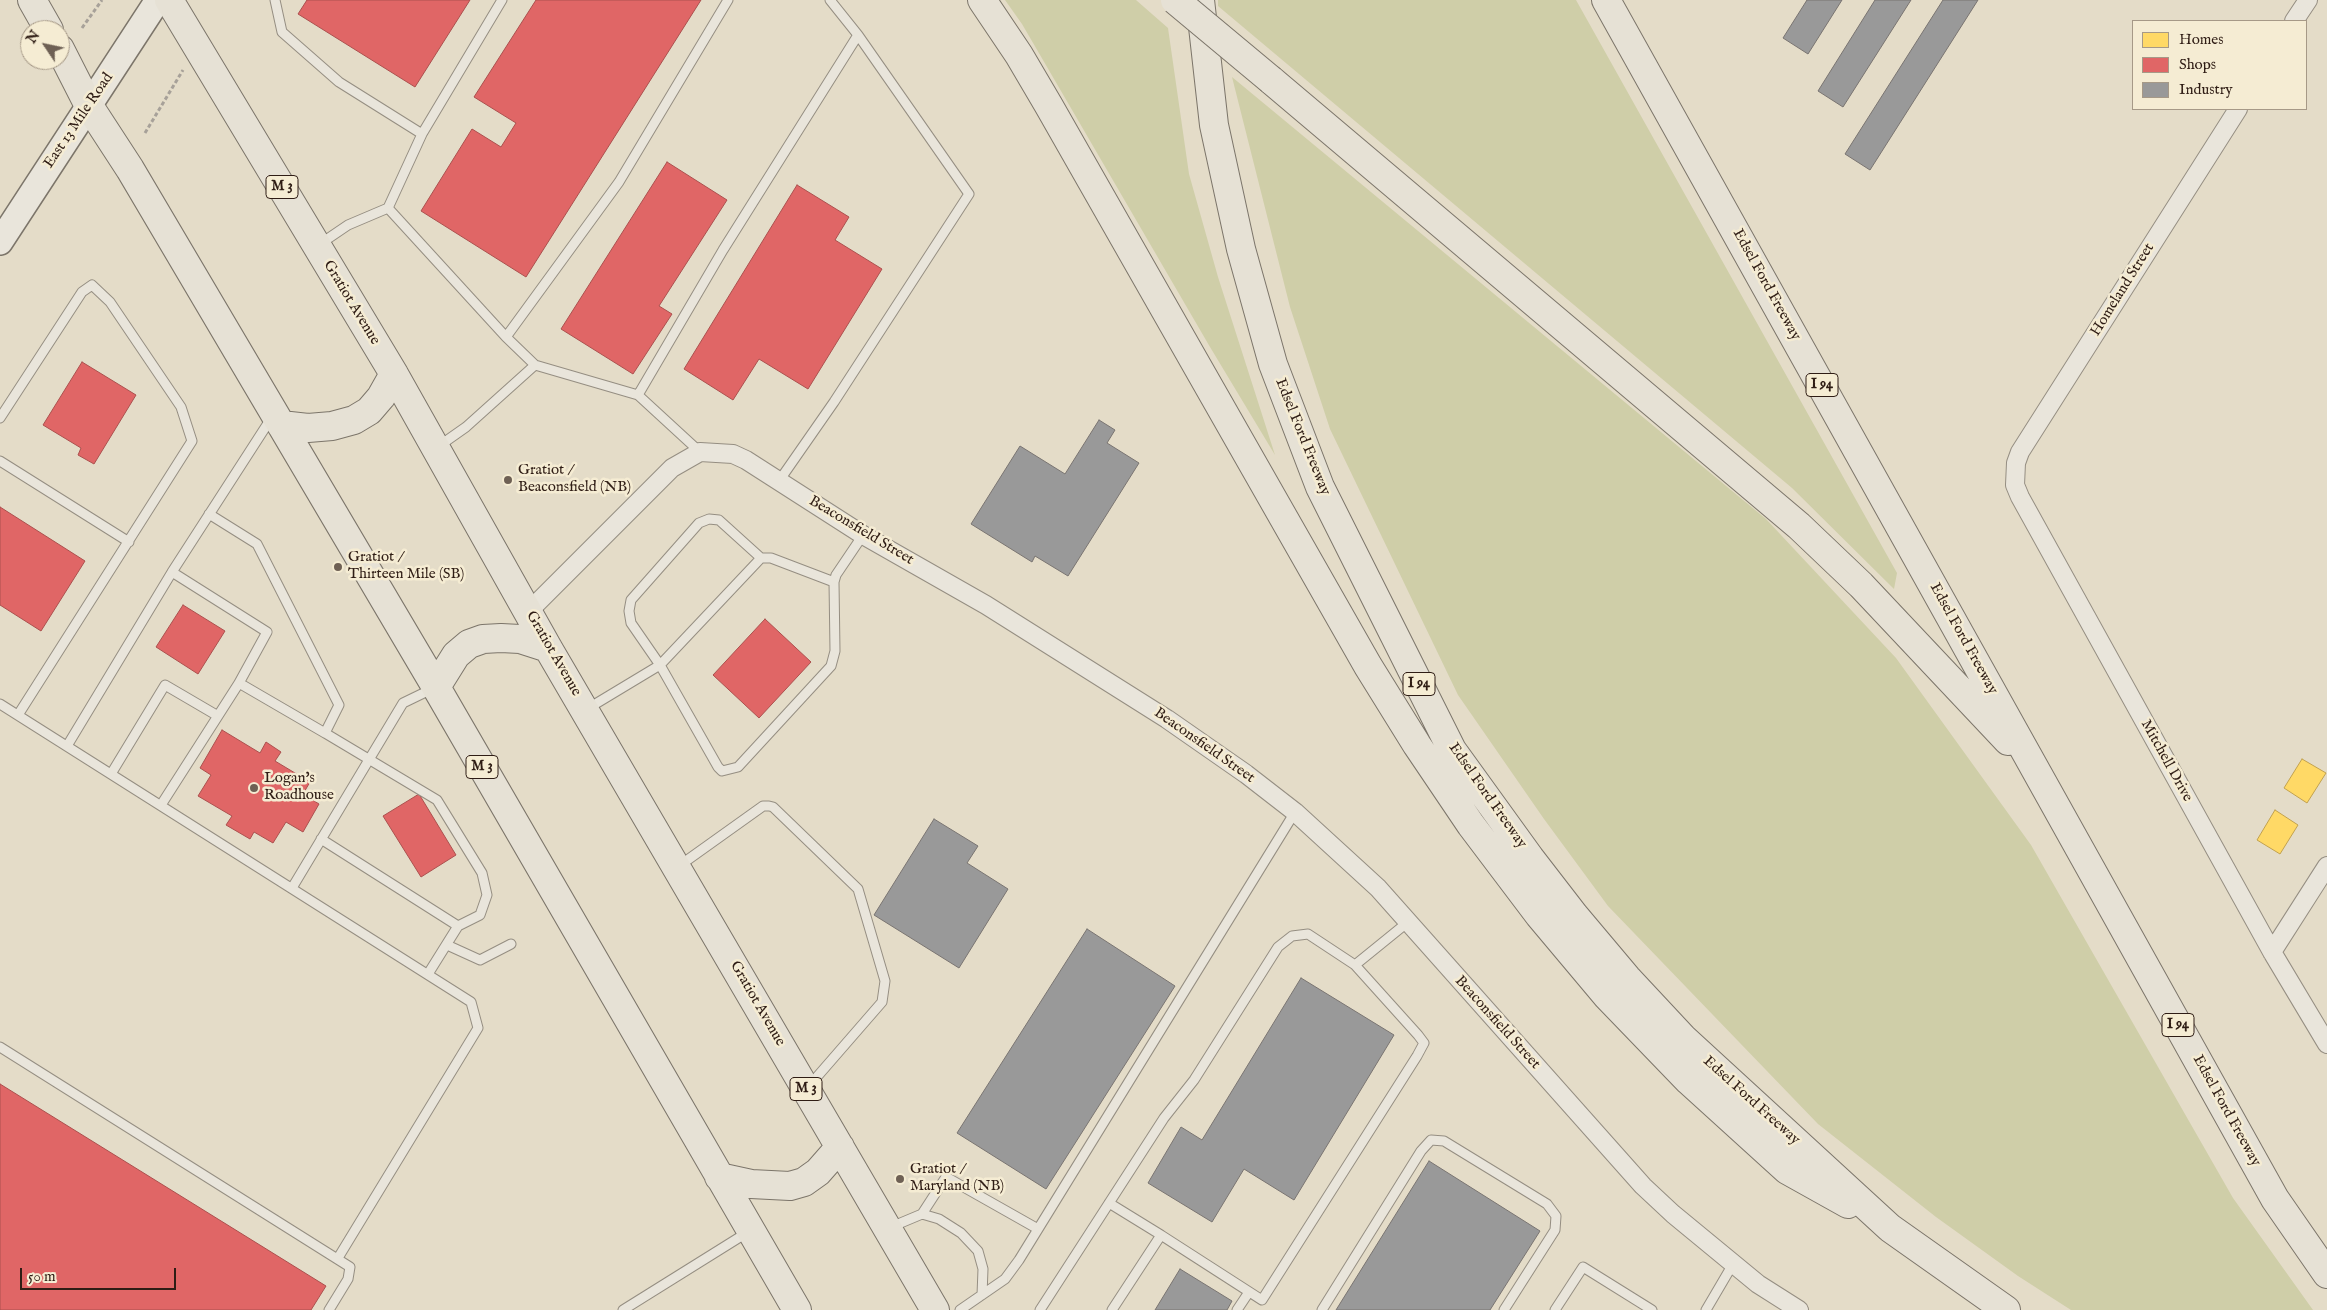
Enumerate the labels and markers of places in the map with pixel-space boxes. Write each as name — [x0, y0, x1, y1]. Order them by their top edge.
place label: Gratiot / Beaconsfield (NB) — [518, 462, 631, 497]
marker: Gratiot / Beaconsfield (NB) — [502, 474, 514, 486]
place label: Gratiot / Thirteen Mile (SB) — [348, 549, 464, 584]
marker: Gratiot / Thirteen Mile (SB) — [332, 561, 344, 573]
place label: Logan's Roadhouse — [264, 770, 334, 805]
marker: Logan's Roadhouse — [248, 782, 260, 794]
place label: Gratiot / Maryland (NB) — [910, 1161, 1004, 1196]
marker: Gratiot / Maryland (NB) — [894, 1173, 906, 1185]

